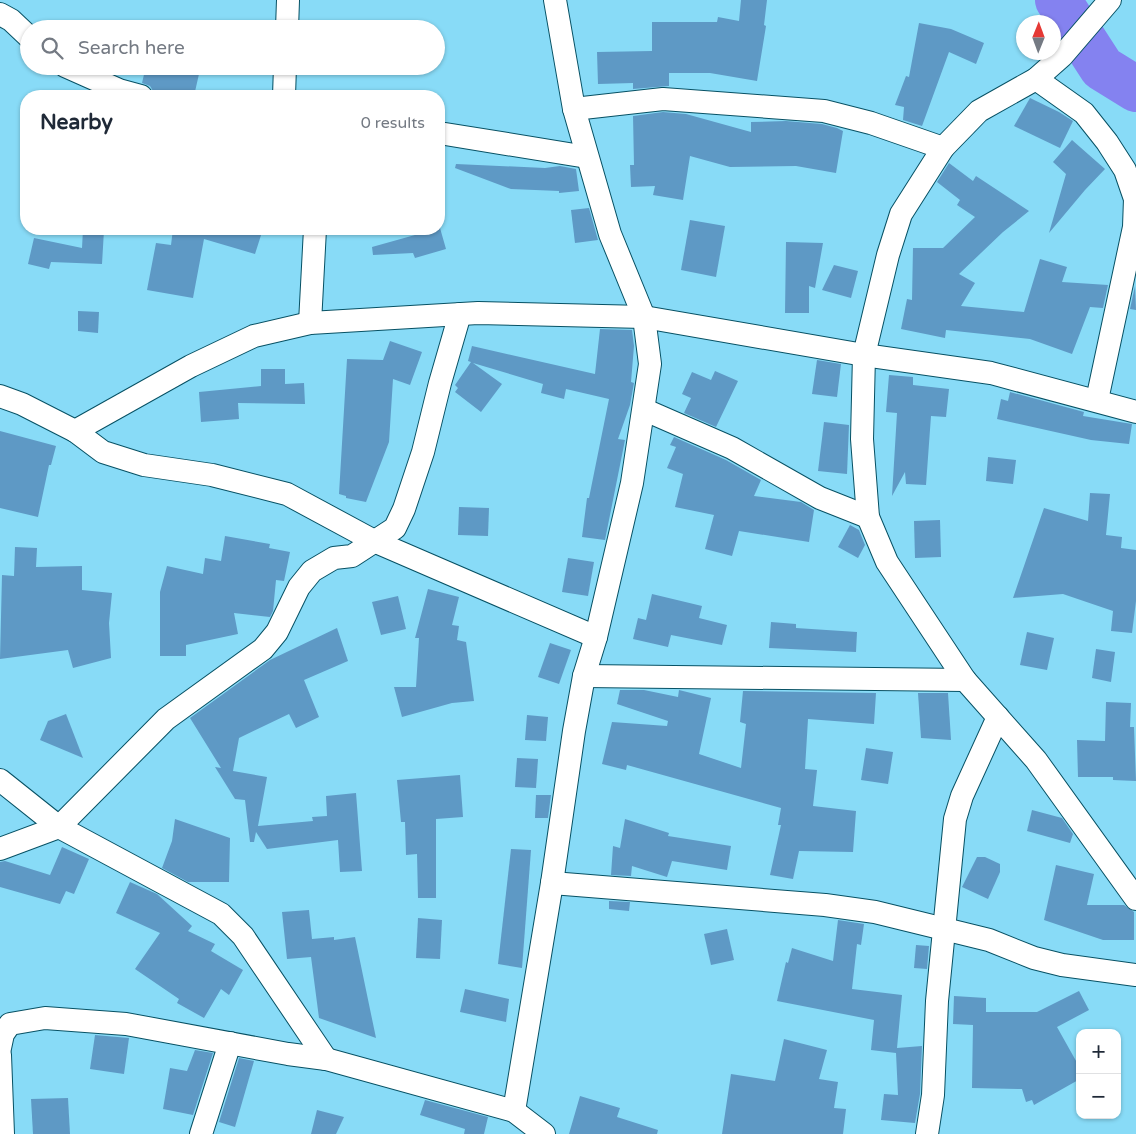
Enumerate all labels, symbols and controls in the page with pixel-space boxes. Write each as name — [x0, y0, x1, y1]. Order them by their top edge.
north arrow — [1016, 15, 1061, 60]
search box — [20, 20, 445, 75]
icon: search — [38, 34, 66, 62]
text: Search here — [78, 37, 185, 59]
text: Nearby — [40, 110, 113, 135]
text: 0 results — [361, 113, 425, 133]
map controls — [1076, 1029, 1121, 1119]
button: + — [1076, 1029, 1121, 1074]
button: − — [1076, 1074, 1121, 1119]

